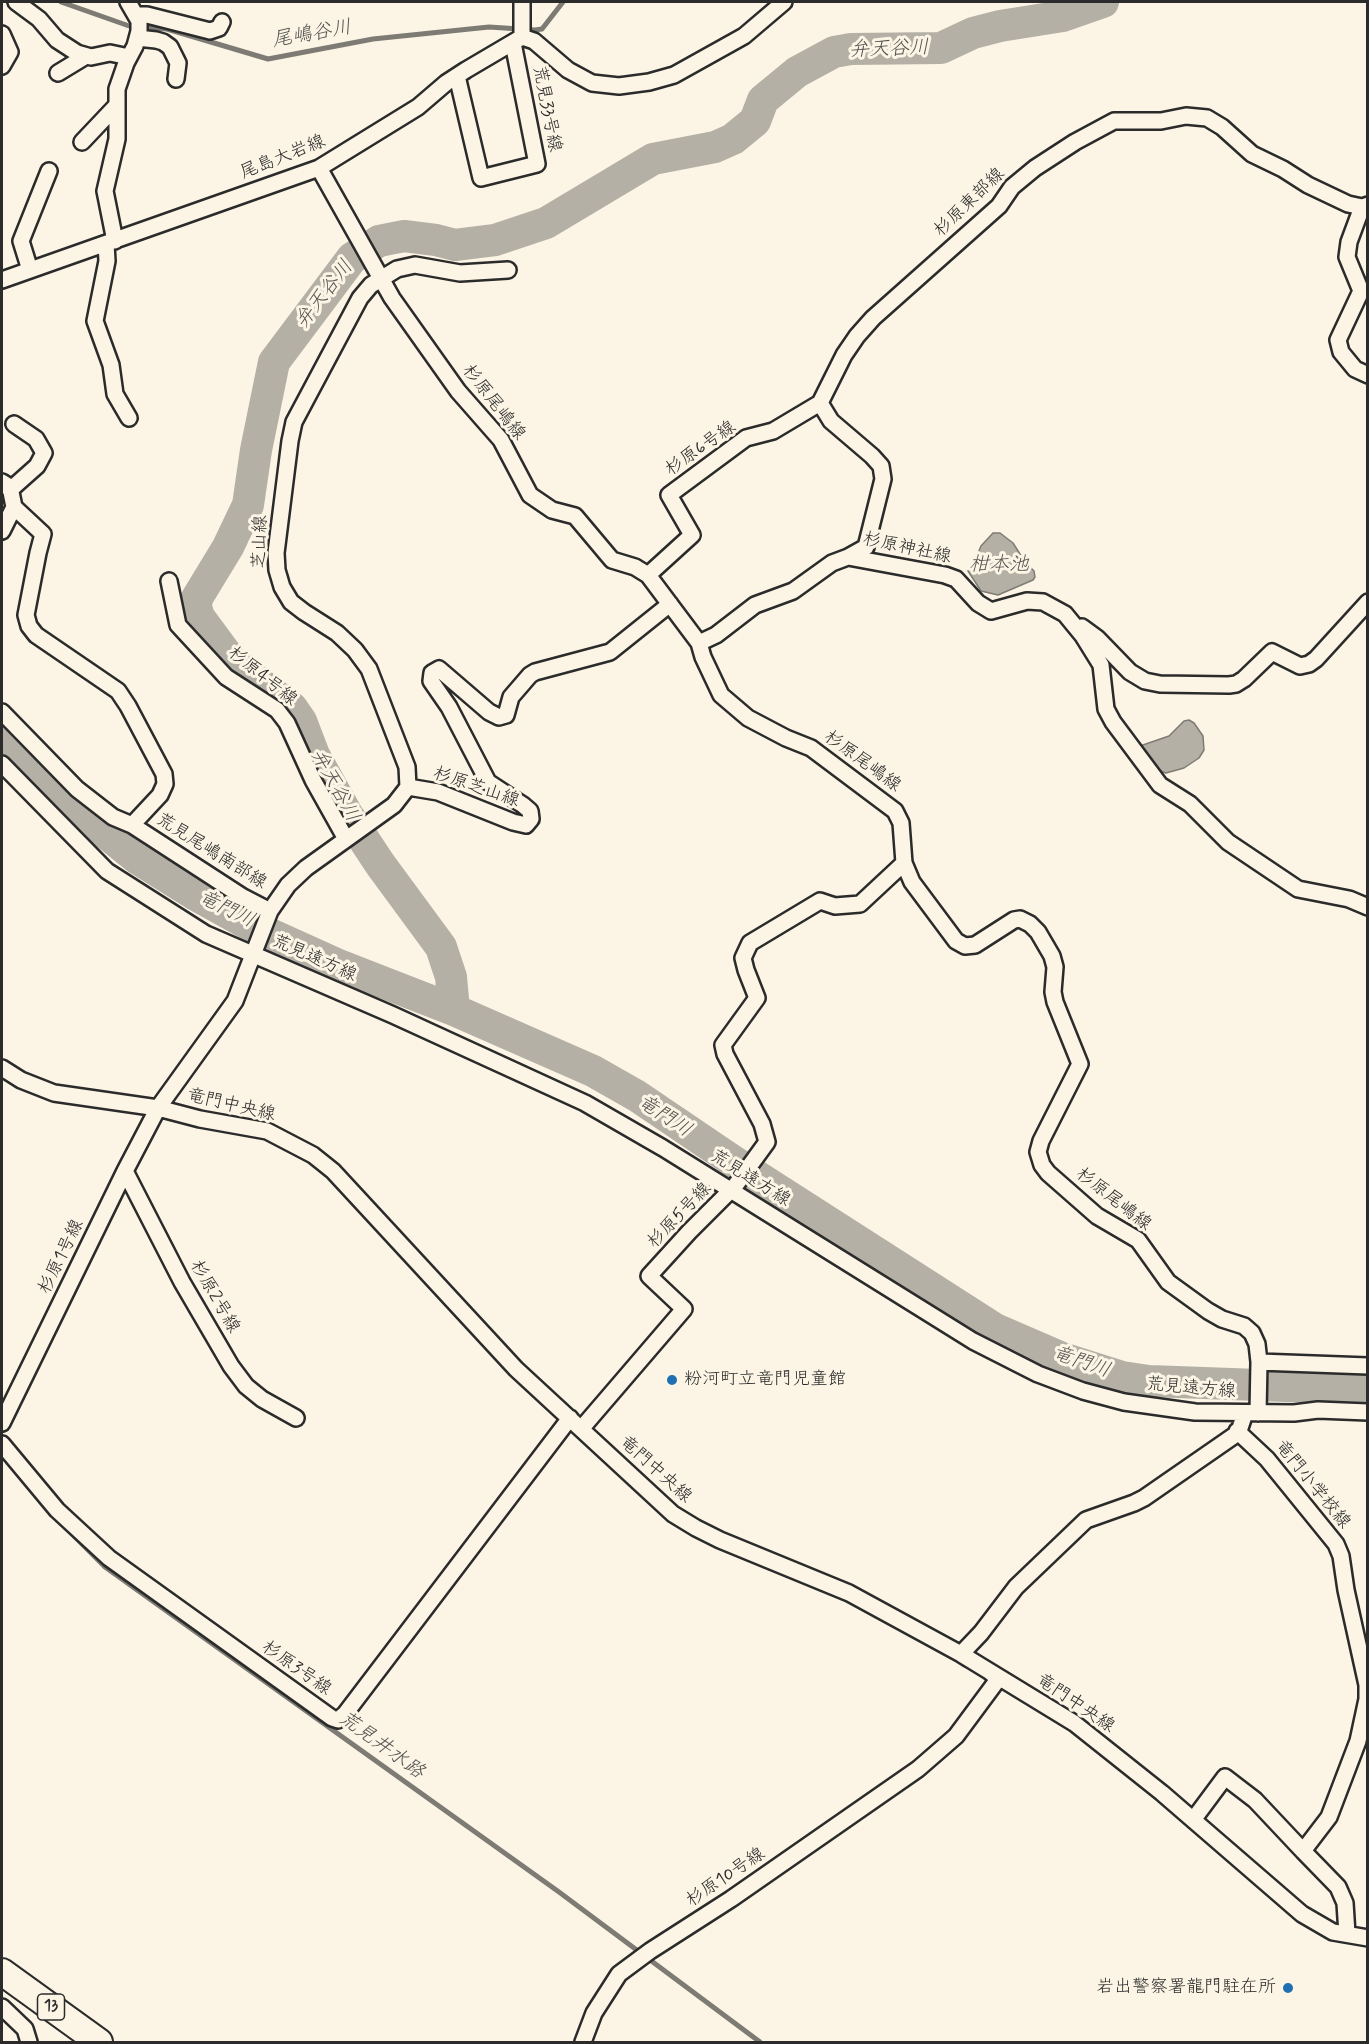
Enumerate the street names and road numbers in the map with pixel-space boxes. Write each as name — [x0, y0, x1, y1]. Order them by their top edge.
street label: 荒見33号線 — [527, 64, 565, 154]
street label: 尾島大岩線 — [237, 131, 329, 185]
street label: 杉原東部線 — [930, 164, 1010, 242]
street label: 杉原尾嶋線 — [457, 361, 529, 445]
street label: 杉原6号線 — [662, 417, 740, 481]
street label: 芝山線 — [249, 515, 273, 569]
street label: 杉原神社線 — [861, 529, 953, 569]
street label: 杉原4号線 — [223, 643, 301, 711]
street label: 杉原尾嶋線 — [819, 727, 905, 797]
street label: 杉原芝山線 — [430, 763, 522, 813]
street label: 荒見尾嶋南部線 — [152, 809, 270, 895]
street label: 荒見遠方線 — [268, 931, 360, 987]
street label: 竜門中央線 — [185, 1085, 277, 1127]
street label: 荒見遠方線 — [706, 1146, 794, 1212]
street label: 杉原尾嶋線 — [1071, 1164, 1155, 1236]
street label: 杉原5号線 — [643, 1179, 717, 1253]
street label: 杉原1号線 — [35, 1216, 89, 1298]
street label: 杉原2号線 — [184, 1257, 244, 1337]
street label: 荒見遠方線 — [1145, 1374, 1237, 1404]
street label: 竜門中央線 — [614, 1432, 696, 1508]
street label: 竜門小学校線 — [1270, 1436, 1354, 1534]
street label: 杉原3号線 — [257, 1637, 335, 1701]
street label: 竜門中央線 — [1032, 1670, 1118, 1738]
street label: 杉原10号線 — [683, 1844, 769, 1912]
road number: 13 — [38, 1994, 64, 2020]

